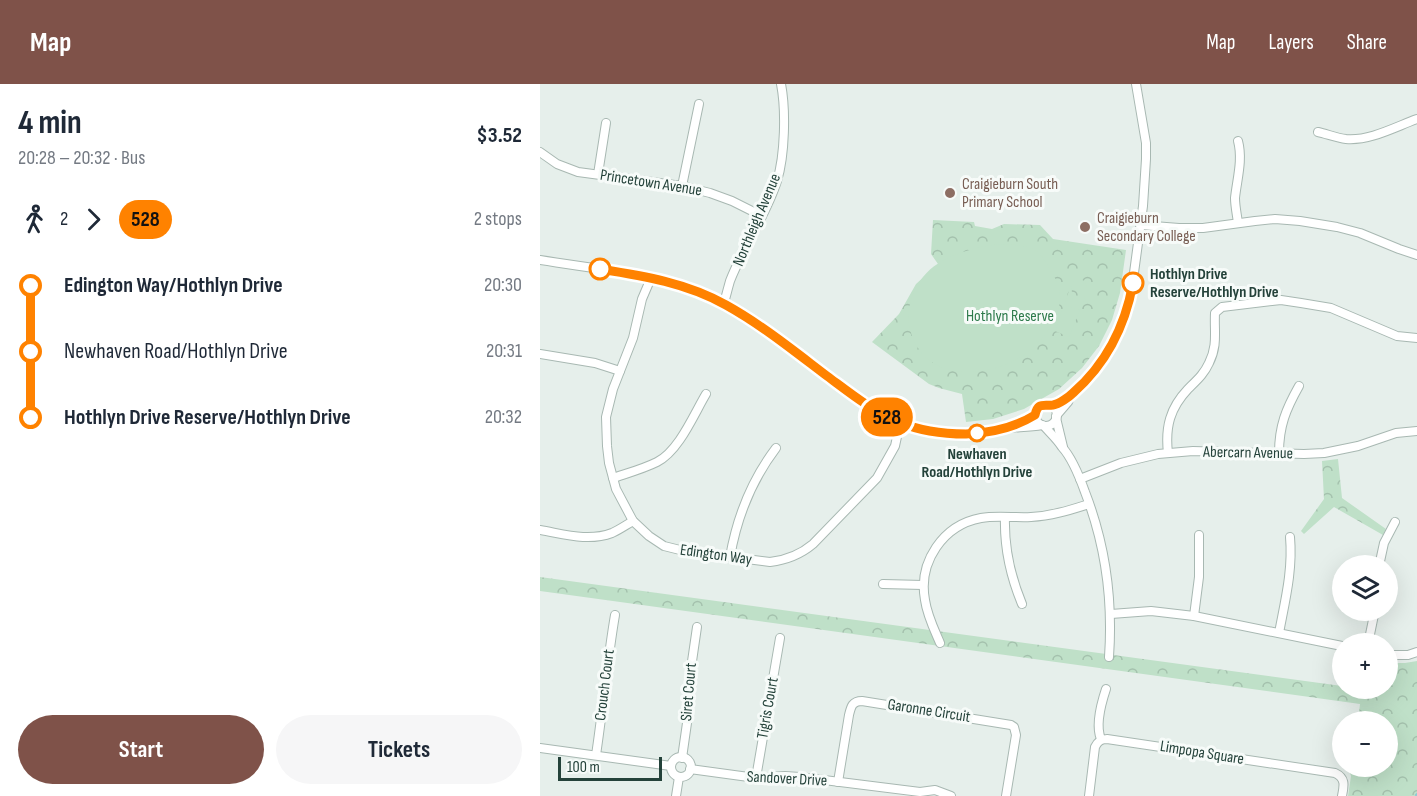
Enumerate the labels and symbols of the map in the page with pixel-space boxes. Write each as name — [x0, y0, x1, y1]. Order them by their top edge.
street label: Princetown Avenue — [599, 166, 703, 200]
street label: Northleigh Avenue — [729, 171, 785, 269]
place label: Craigieburn South Primary School — [962, 175, 1058, 212]
marker: Craigieburn South Primary School — [943, 186, 957, 200]
place label: Craigieburn Secondary College — [1097, 209, 1196, 246]
marker: Craigieburn Secondary College — [1078, 220, 1092, 234]
unlabelled marker — [589, 258, 611, 280]
place label: Hothlyn Drive Reserve/Hothlyn Drive — [1150, 265, 1279, 302]
marker: Hothlyn Drive Reserve/Hothlyn Drive — [1122, 272, 1144, 294]
park label: Hothlyn Reserve — [966, 307, 1054, 326]
line badge: 528 — [852, 398, 922, 436]
marker: Newhaven Road/Hothlyn Drive — [968, 424, 986, 442]
street label: Abercarn Avenue — [1202, 443, 1293, 463]
place label: Newhaven Road/Hothlyn Drive — [922, 445, 1033, 482]
street label: Edington Way — [679, 541, 753, 569]
street label: Crouch Court — [591, 648, 619, 722]
street label: Siret Court — [677, 662, 701, 722]
street label: Tigris Court — [753, 676, 783, 740]
street label: Garonne Circuit — [886, 695, 972, 727]
street label: Limpopa Square — [1159, 737, 1245, 769]
scale bar — [558, 754, 662, 782]
street label: Sandover Drive — [746, 767, 828, 791]

